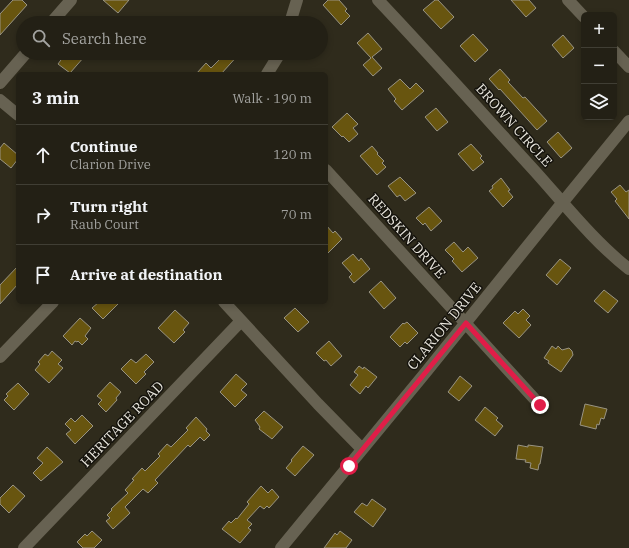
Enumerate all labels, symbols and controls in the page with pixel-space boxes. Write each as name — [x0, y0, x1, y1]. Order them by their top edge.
map controls — [581, 12, 617, 120]
button: + — [581, 12, 617, 48]
search box — [16, 16, 328, 60]
icon: search — [30, 27, 52, 49]
text: Search here — [62, 29, 147, 48]
button: − — [581, 48, 617, 84]
street label: BROWN CIRCLE — [472, 80, 556, 170]
button: layers — [581, 84, 617, 120]
text: 3 min — [32, 87, 80, 109]
text: Walk · 190 m — [233, 90, 312, 107]
text: Continue — [70, 137, 137, 156]
icon: ahead — [32, 144, 54, 166]
text: 120 m — [273, 146, 312, 163]
text: Clarion Drive — [70, 156, 151, 173]
street label: REDSKIN DRIVE — [364, 190, 450, 282]
text: Turn right — [70, 197, 148, 216]
icon: right — [32, 204, 54, 226]
text: 70 m — [281, 206, 312, 223]
text: Raub Court — [70, 216, 139, 233]
icon: arrive — [32, 264, 54, 286]
text: Arrive at destination — [70, 265, 222, 284]
street label: CLARION DRIVE — [403, 278, 485, 374]
street label: HERITAGE ROAD — [76, 377, 168, 471]
route end — [531, 396, 549, 414]
route start — [340, 457, 358, 475]

